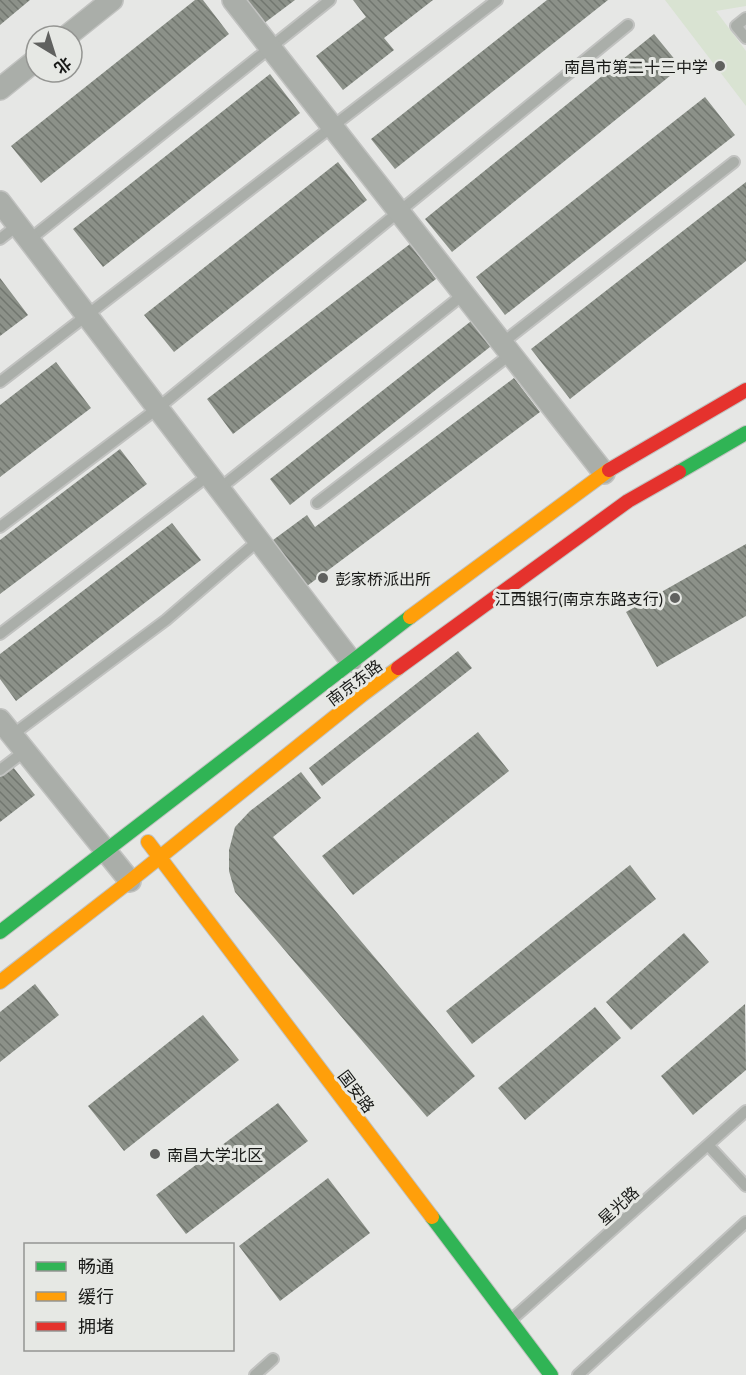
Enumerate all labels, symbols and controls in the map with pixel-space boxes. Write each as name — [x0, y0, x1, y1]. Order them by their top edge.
north arrow — [24, 24, 84, 84]
text: 北 — [51, 54, 76, 79]
place label: 南昌市第二十三中学 — [564, 57, 708, 76]
marker: 南昌市第二十三中学 — [713, 59, 727, 73]
place label: 彭家桥派出所 — [335, 569, 431, 588]
marker: 彭家桥派出所 — [316, 571, 330, 585]
place label: 江西银行(南京东路支行) — [494, 589, 663, 608]
marker: 江西银行(南京东路支行) — [668, 591, 682, 605]
street label: 南京东路 — [323, 655, 385, 709]
street label: 国安路 — [335, 1066, 379, 1116]
place label: 南昌大学北区 — [167, 1145, 263, 1164]
marker: 南昌大学北区 — [148, 1147, 162, 1161]
street label: 星光路 — [594, 1182, 642, 1228]
legend — [24, 1243, 234, 1351]
text: 畅通 — [78, 1255, 114, 1277]
text: 缓行 — [78, 1285, 114, 1307]
text: 拥堵 — [78, 1315, 114, 1337]

